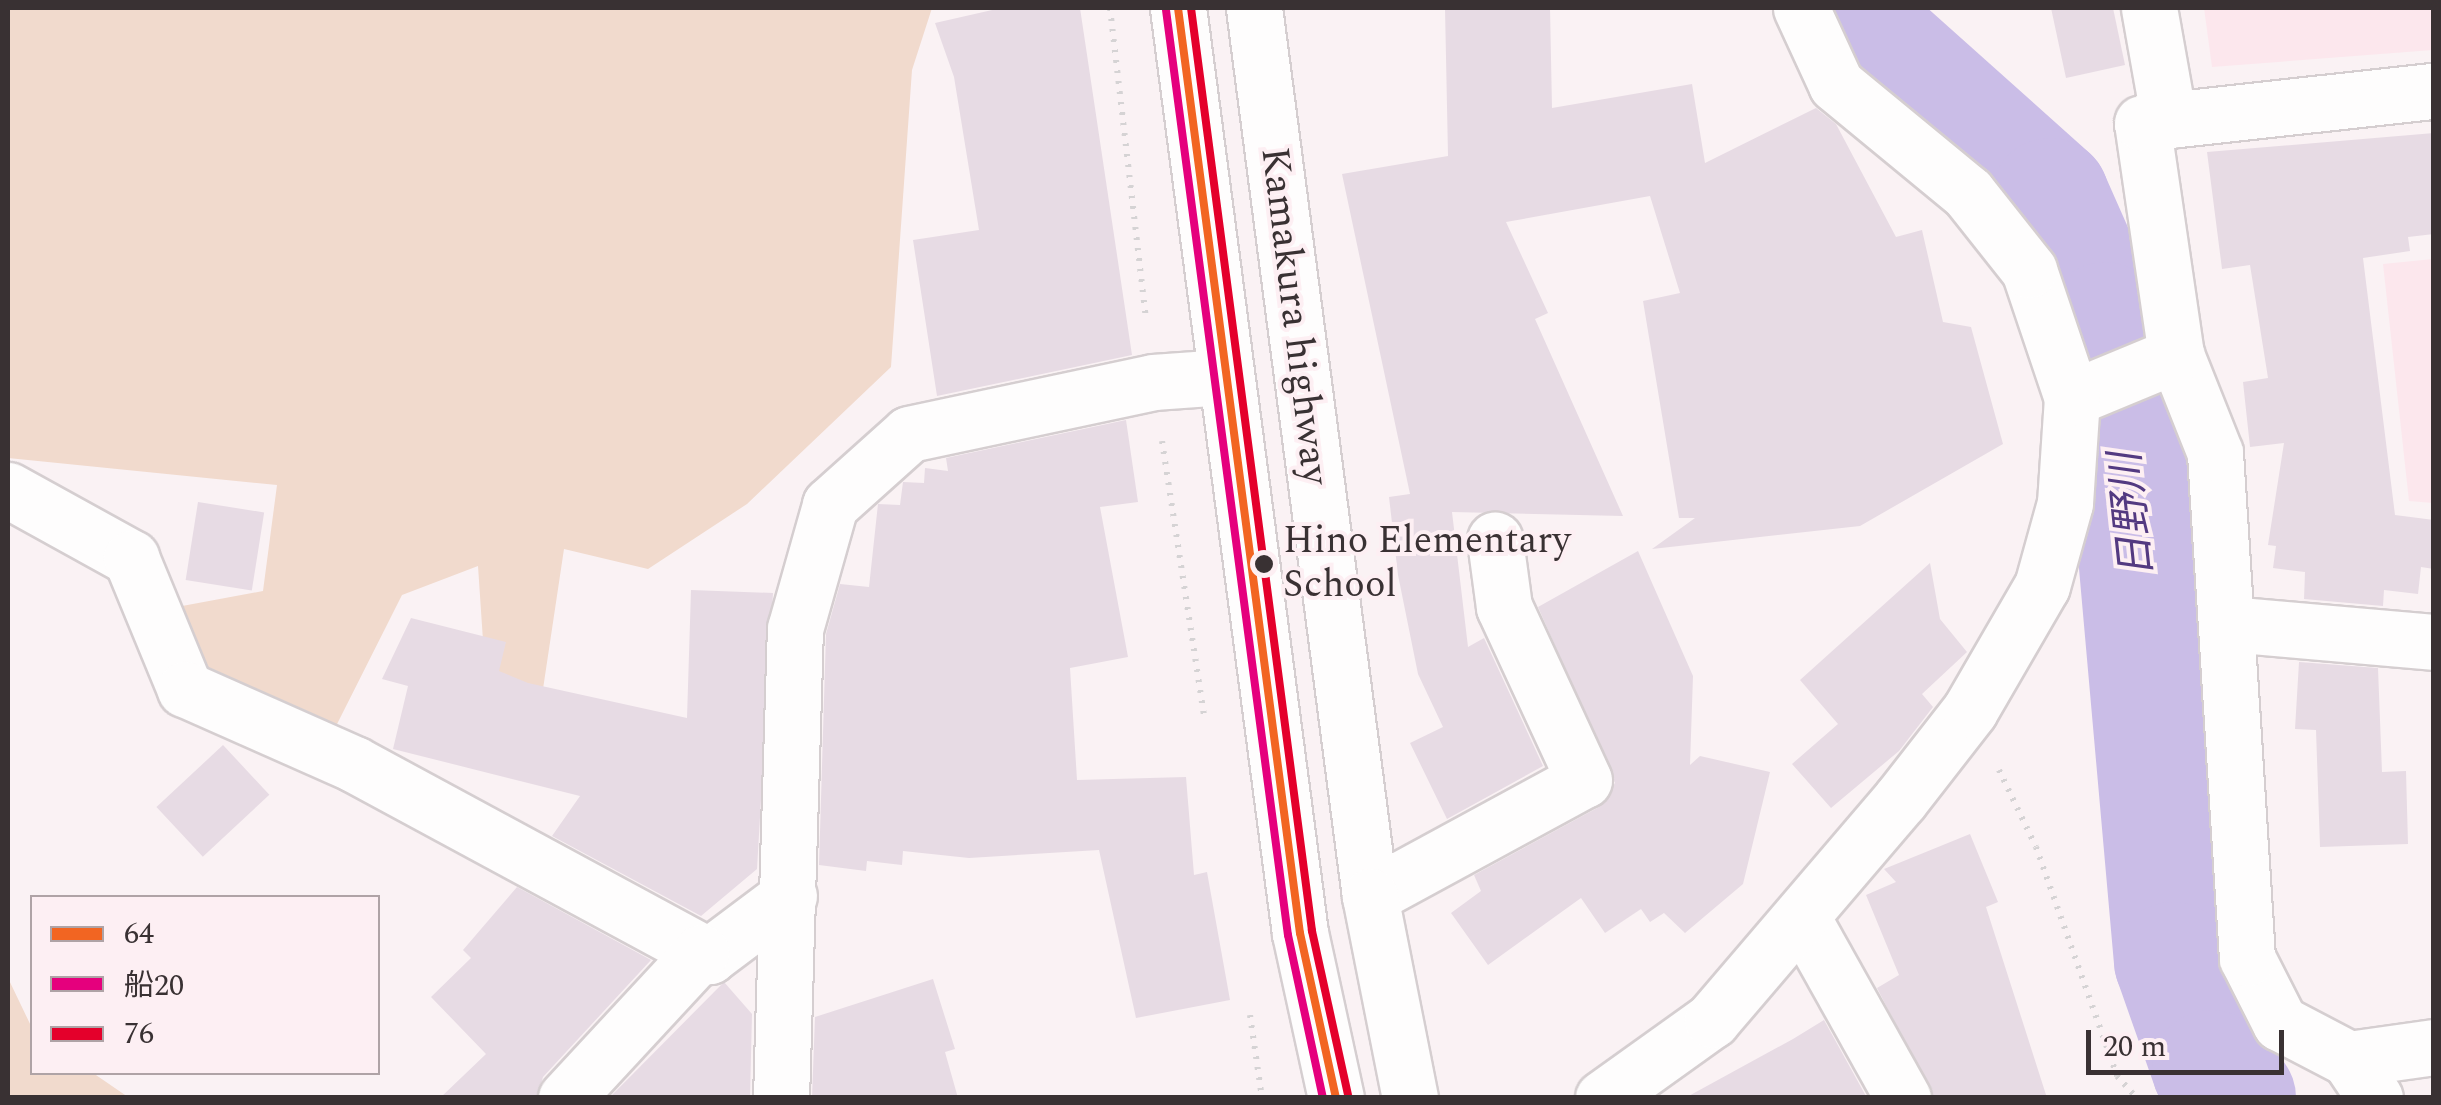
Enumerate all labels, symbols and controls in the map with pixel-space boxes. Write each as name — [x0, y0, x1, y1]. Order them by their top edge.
street label: Kamakura highway — [1249, 144, 1339, 488]
water label: 日野川 — [2101, 450, 2165, 580]
place label: Hino Elementary School — [1283, 519, 1571, 608]
marker: Hino Elementary School — [1254, 554, 1274, 574]
legend — [30, 895, 380, 1075]
text: 64 — [124, 911, 154, 957]
text: 船20 — [124, 963, 184, 1009]
scale bar — [2091, 1010, 2288, 1072]
text: 76 — [124, 1011, 154, 1057]
text: 20 m — [2103, 1024, 2166, 1070]

